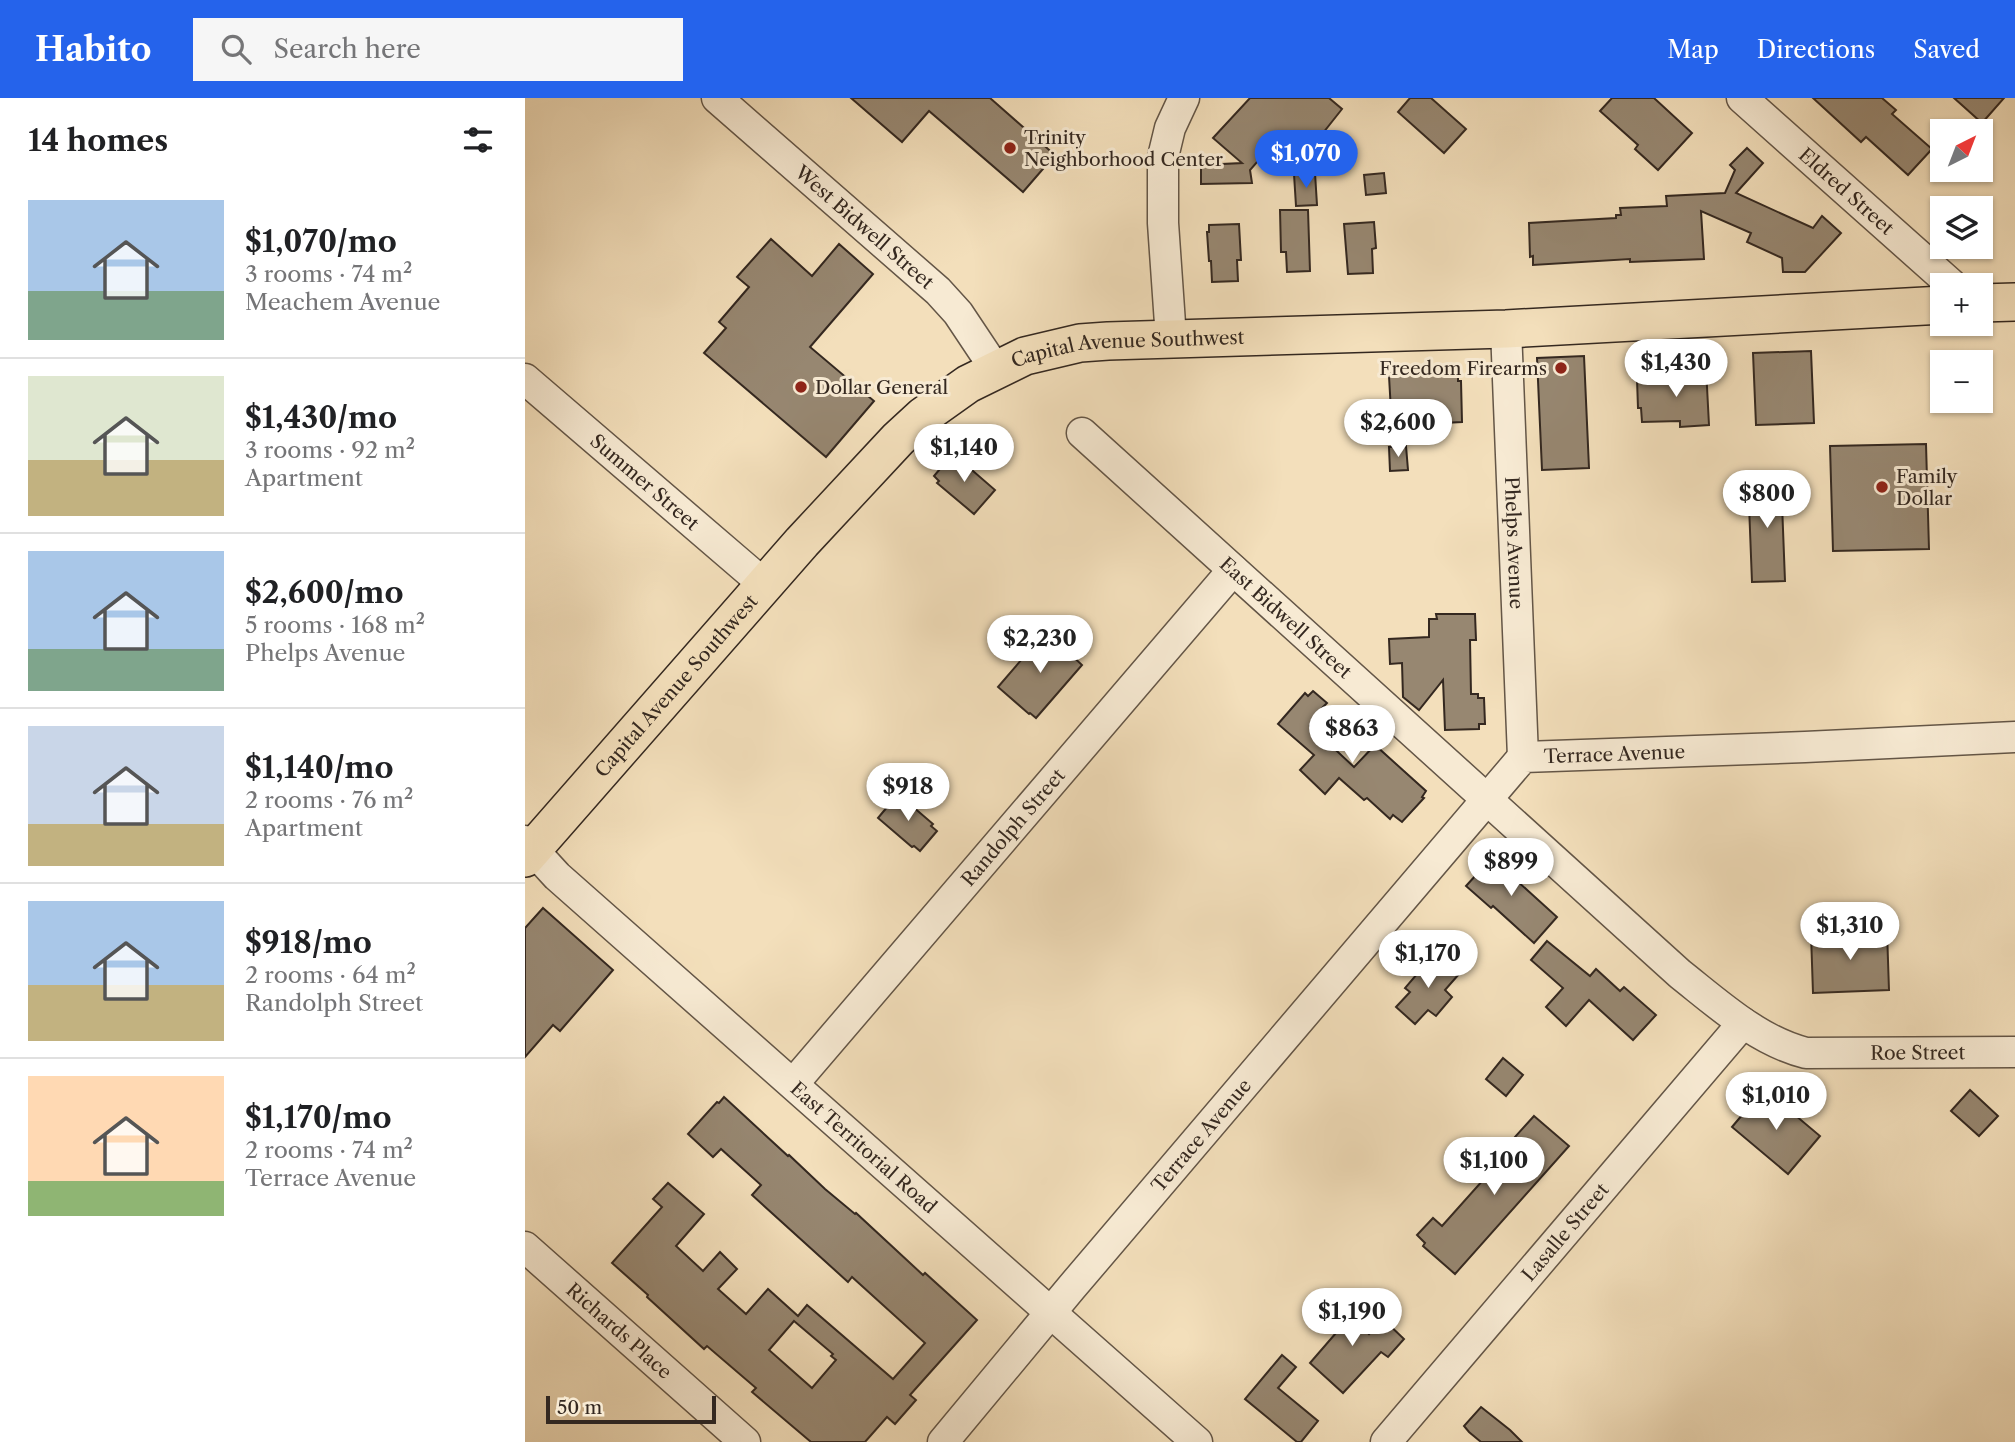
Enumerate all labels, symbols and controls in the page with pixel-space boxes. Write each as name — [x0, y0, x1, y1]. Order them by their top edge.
search box — [193, 18, 683, 81]
text: Habito — [35, 29, 151, 70]
icon: search — [217, 30, 255, 68]
text: Search here — [273, 33, 421, 65]
text: Map — [1667, 35, 1719, 64]
text: Directions — [1757, 35, 1875, 64]
text: Saved — [1913, 35, 1980, 64]
north arrow — [1930, 119, 1993, 182]
map controls — [1930, 119, 1993, 413]
icon: filters — [459, 121, 497, 159]
text: 14 homes — [28, 122, 168, 159]
place label: Trinity Neighborhood Center — [1024, 126, 1223, 171]
pin: $1,070 — [1249, 130, 1363, 190]
text: $1,070 — [1271, 139, 1341, 167]
marker: Trinity Neighborhood Center — [1002, 140, 1018, 156]
street label: Eldred Street — [1794, 143, 1899, 240]
street label: West Bidwell Street — [790, 160, 939, 294]
button: layers — [1930, 196, 1993, 259]
text: $1,070/mo — [245, 223, 397, 260]
icon: home — [84, 228, 168, 312]
text: 3 rooms · 74 m² — [245, 260, 412, 288]
button: + — [1930, 273, 1993, 336]
text: Meachem Avenue — [245, 288, 440, 316]
street label: Capital Avenue Southwest — [1007, 325, 1245, 373]
pin: $1,430 — [1619, 340, 1733, 399]
text: $1,430 — [1641, 348, 1711, 376]
button: − — [1930, 350, 1993, 413]
place label: Freedom Firearms — [1379, 357, 1547, 380]
marker: Freedom Firearms — [1553, 360, 1569, 376]
place label: Dollar General — [815, 376, 948, 399]
marker: Dollar General — [793, 379, 809, 395]
text: $1,430/mo — [245, 399, 397, 436]
pin: $2,600 — [1341, 400, 1455, 459]
icon: home — [84, 404, 168, 488]
text: $2,600 — [1360, 408, 1436, 436]
pin: $1,140 — [907, 424, 1021, 484]
street label: Summer Street — [586, 429, 704, 535]
text: $1,140 — [930, 433, 998, 461]
text: 3 rooms · 92 m² — [245, 436, 415, 464]
text: Apartment — [245, 464, 363, 492]
place label: Family Dollar — [1896, 465, 1958, 510]
pin: $800 — [1726, 470, 1808, 530]
street label: Phelps Avenue — [1500, 476, 1529, 610]
text: $800 — [1739, 479, 1795, 507]
marker: Family Dollar — [1874, 479, 1890, 495]
street label: East Bidwell Street — [1215, 552, 1357, 683]
text: $2,600/mo — [245, 574, 404, 611]
icon: home — [84, 579, 168, 663]
street label: Capital Avenue Southwest — [590, 590, 762, 782]
text: 5 rooms · 168 m² — [245, 611, 425, 639]
pin: $2,230 — [983, 616, 1097, 675]
text: $2,230 — [1003, 624, 1077, 652]
text: Phelps Avenue — [245, 639, 405, 667]
pin: $863 — [1311, 706, 1393, 765]
text: $863 — [1325, 714, 1379, 742]
street label: Terrace Avenue — [1543, 740, 1685, 768]
text: $1,140/mo — [245, 749, 394, 786]
icon: home — [84, 754, 168, 838]
pin: $918 — [867, 764, 949, 823]
street label: Randolph Street — [956, 764, 1070, 891]
text: $918 — [882, 772, 934, 800]
text: 2 rooms · 76 m² — [245, 786, 413, 814]
text: Apartment — [245, 814, 363, 842]
pin: $899 — [1470, 838, 1552, 898]
text: $899 — [1484, 847, 1538, 875]
pin: $1,310 — [1793, 902, 1907, 962]
text: $1,310 — [1816, 911, 1884, 939]
text: $918/mo — [245, 924, 372, 961]
icon: home — [84, 929, 168, 1013]
pin: $1,170 — [1371, 930, 1485, 990]
text: $1,170 — [1395, 939, 1461, 967]
text: 2 rooms · 64 m² — [245, 961, 416, 989]
text: Randolph Street — [245, 989, 423, 1017]
street label: Roe Street — [1870, 1041, 1966, 1064]
pin: $1,010 — [1719, 1072, 1833, 1132]
street label: Terrace Avenue — [1147, 1074, 1256, 1196]
street label: East Territorial Road — [786, 1077, 942, 1218]
text: $1,010 — [1742, 1081, 1810, 1109]
text: $1,170/mo — [245, 1099, 391, 1136]
icon: home — [84, 1104, 168, 1188]
text: 2 rooms · 74 m² — [245, 1136, 413, 1164]
pin: $1,100 — [1437, 1138, 1551, 1197]
text: $1,100 — [1460, 1146, 1528, 1174]
text: Terrace Avenue — [245, 1164, 416, 1192]
street label: Lasalle Street — [1517, 1178, 1613, 1286]
street label: Richards Place — [562, 1278, 677, 1383]
pin: $1,190 — [1295, 1288, 1409, 1348]
text: $1,190 — [1318, 1297, 1386, 1325]
scale bar — [546, 1393, 716, 1425]
text: 50 m — [557, 1396, 602, 1419]

